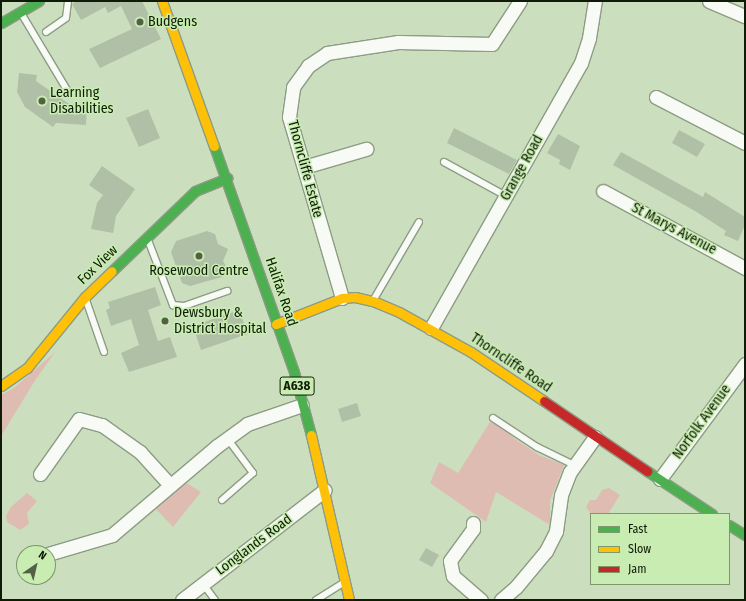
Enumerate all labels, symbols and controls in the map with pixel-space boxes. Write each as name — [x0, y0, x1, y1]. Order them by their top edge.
place label: Budgens — [148, 14, 197, 30]
marker: Budgens — [135, 17, 145, 27]
place label: Learning Disabilities — [50, 85, 114, 118]
marker: Learning Disabilities — [37, 96, 47, 106]
street label: Thorncliffe Estate — [284, 118, 326, 220]
street label: Grange Road — [497, 132, 547, 204]
street label: St Marys Avenue — [629, 200, 719, 258]
street label: Fox View — [75, 242, 121, 288]
marker: Rosewood Centre — [194, 251, 204, 261]
street label: Halifax Road — [261, 255, 301, 329]
place label: Rosewood Centre — [149, 263, 249, 279]
place label: Dewsbury & District Hospital — [174, 305, 266, 338]
marker: Dewsbury & District Hospital — [159, 315, 171, 327]
street label: Thorncliffe Road — [467, 330, 555, 396]
road number: A638 — [279, 375, 315, 397]
street label: Norfolk Avenue — [669, 382, 735, 462]
street label: Longlands Road — [213, 511, 295, 579]
legend — [590, 513, 730, 585]
text: Fast — [628, 522, 647, 536]
text: Slow — [628, 542, 651, 556]
north arrow — [16, 545, 56, 585]
text: N — [36, 548, 49, 563]
text: Jam — [628, 562, 646, 576]

